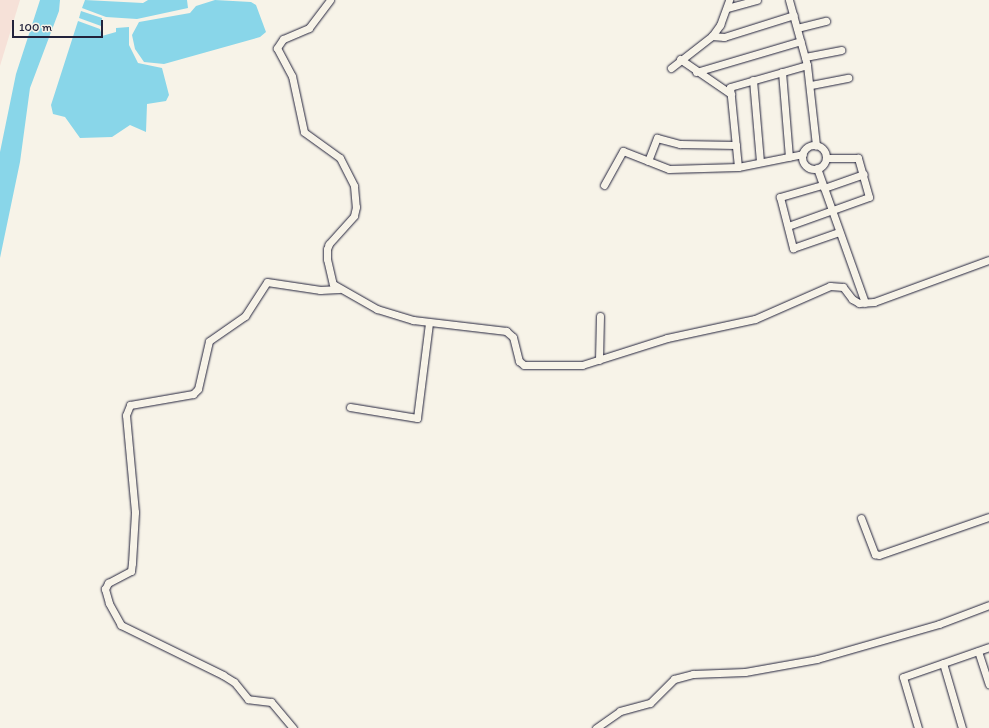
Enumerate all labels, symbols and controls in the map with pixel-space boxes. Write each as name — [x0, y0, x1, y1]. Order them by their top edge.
scale bar — [14, 12, 105, 38]
text: 100 m — [19, 20, 52, 34]

